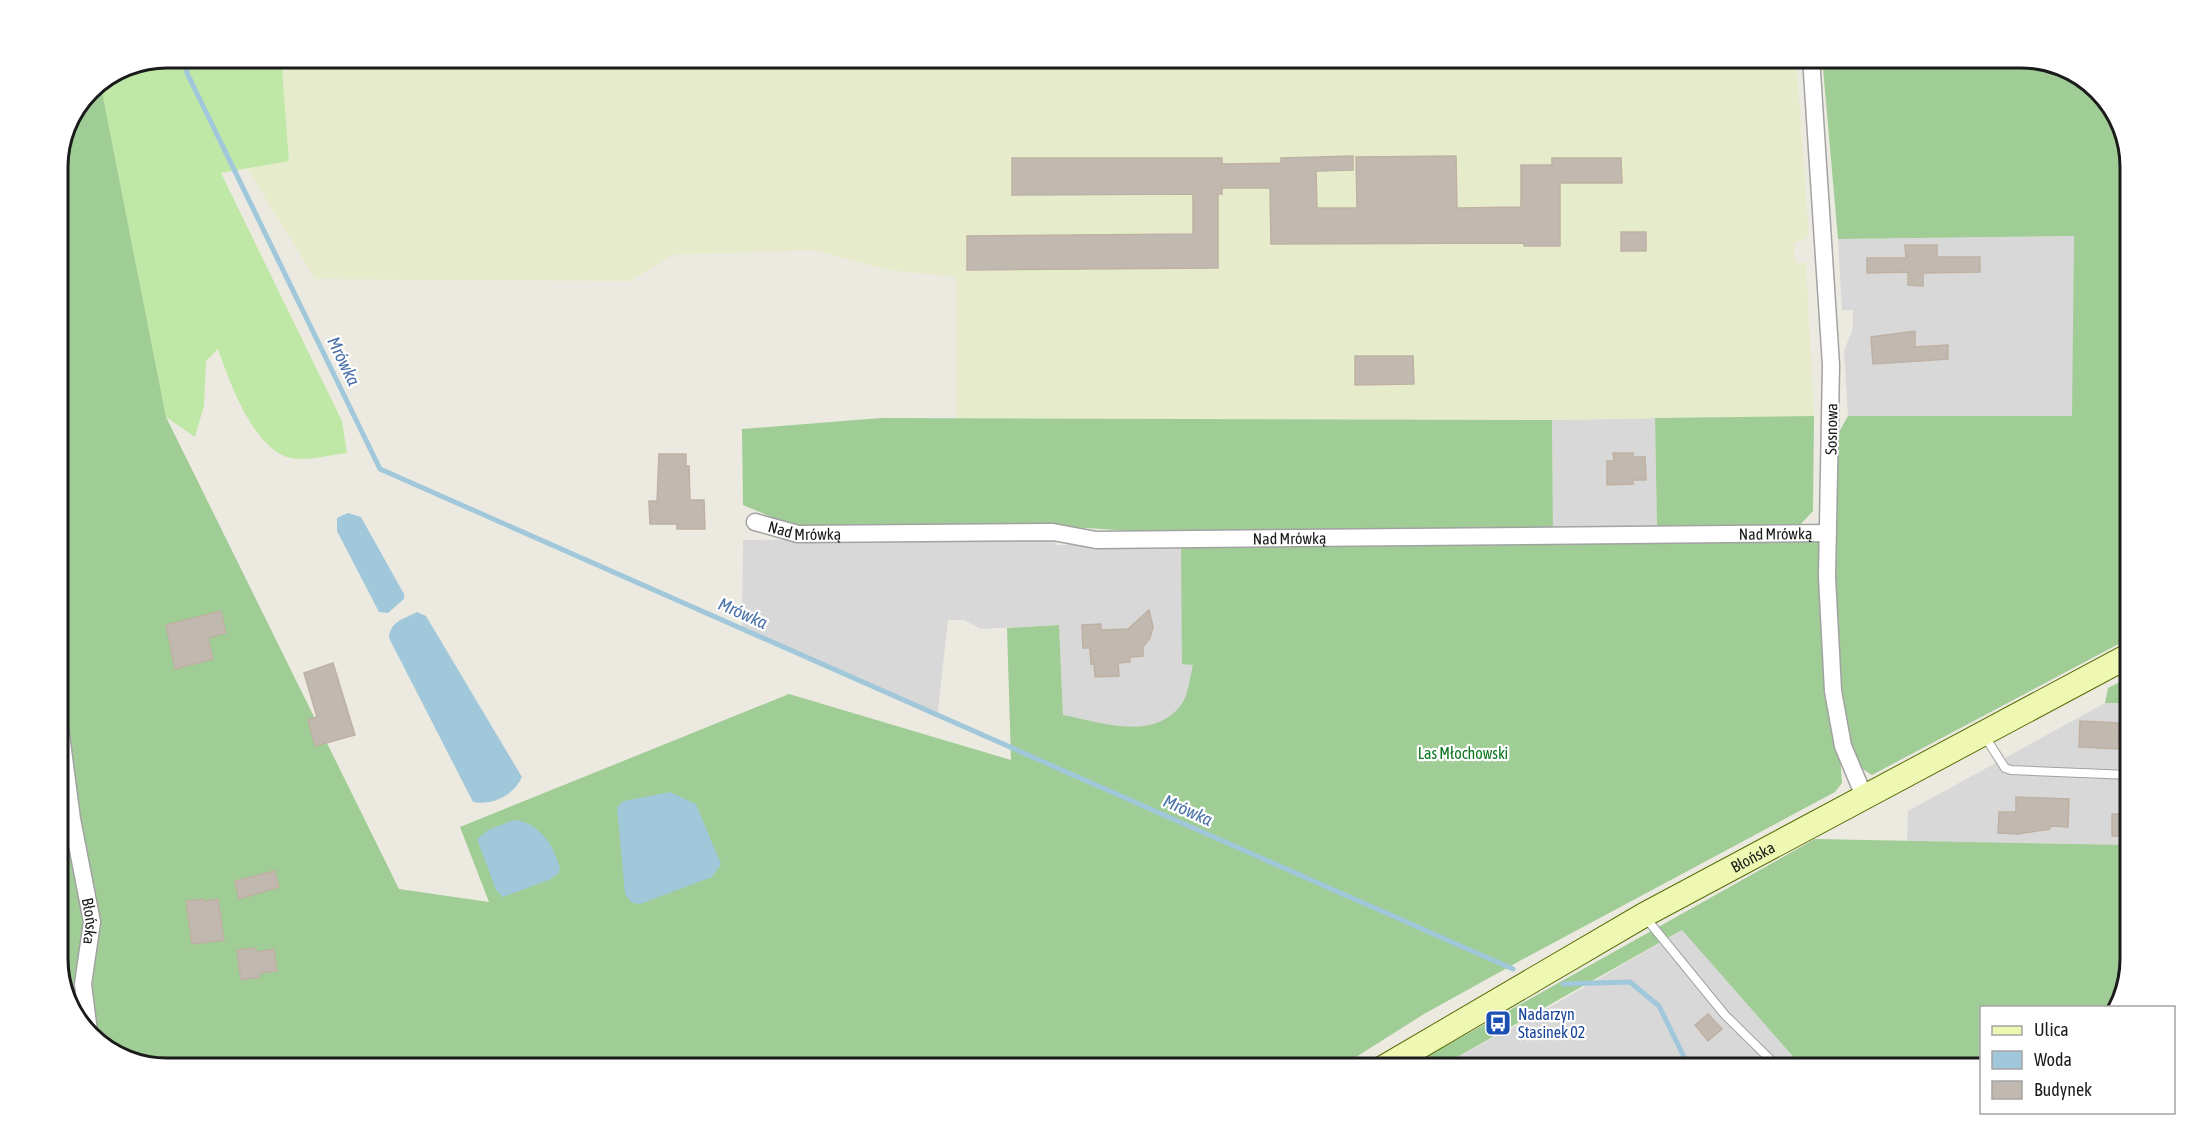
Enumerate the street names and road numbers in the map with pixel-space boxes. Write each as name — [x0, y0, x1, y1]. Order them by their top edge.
street label: Sosnowa — [1822, 403, 1840, 455]
street label: Nad Mrówką — [766, 517, 841, 544]
street label: Nad Mrówką — [1739, 524, 1812, 543]
street label: Nad Mrówką — [1253, 529, 1327, 548]
street label: Błońska — [1728, 838, 1778, 876]
street label: Błońska — [79, 896, 101, 946]

